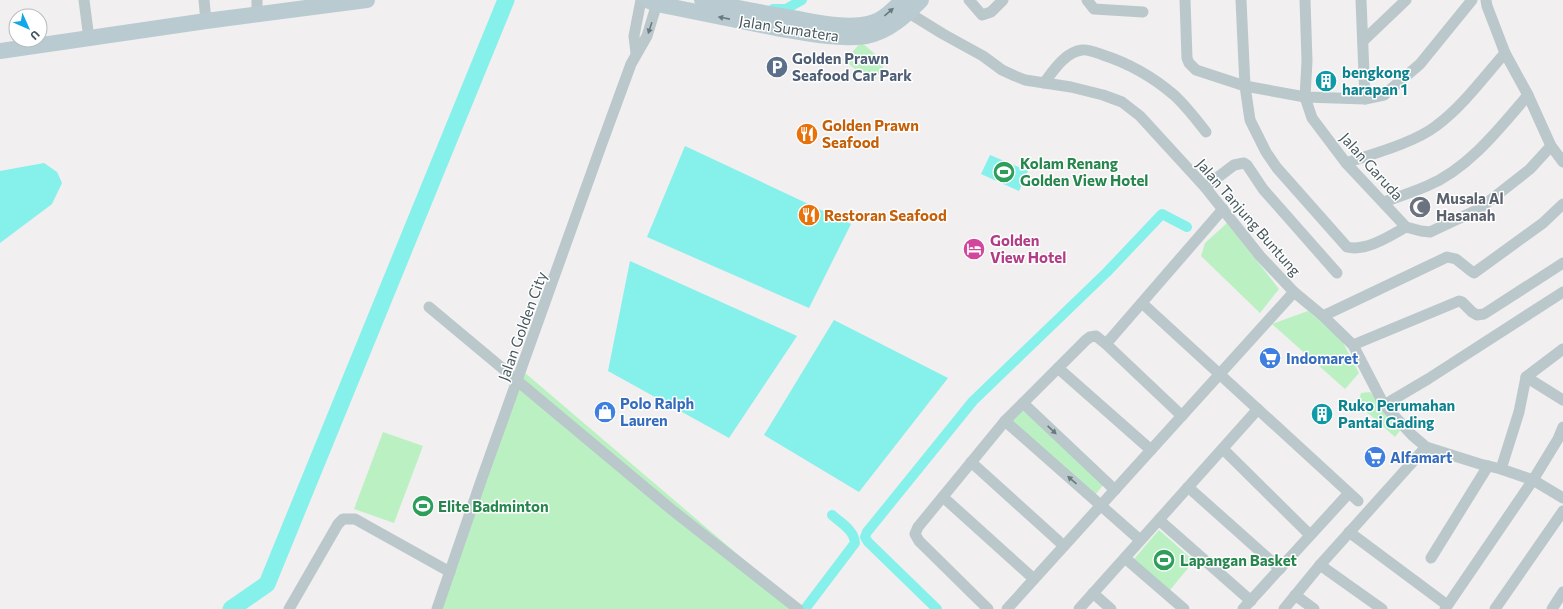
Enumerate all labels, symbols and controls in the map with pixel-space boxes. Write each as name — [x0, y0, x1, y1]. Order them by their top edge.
north arrow — [8, 8, 48, 48]
one-way arrow — [883, 8, 894, 17]
street label: Jalan Sumatera — [738, 11, 840, 45]
one-way arrow — [718, 14, 730, 20]
one-way arrow — [646, 22, 652, 34]
text: U — [28, 28, 43, 43]
place label: Golden Prawn Seafood Car Park — [792, 49, 912, 84]
parking icon: Golden Prawn Seafood Car Park — [764, 54, 790, 80]
place label: bengkong harapan 1 — [1342, 63, 1410, 98]
building icon: bengkong harapan 1 — [1313, 68, 1339, 94]
place label: Golden Prawn Seafood — [822, 116, 919, 151]
restaurant icon: Golden Prawn Seafood — [794, 121, 820, 147]
street label: Jalan Garuda — [1337, 128, 1407, 204]
place label: Kolam Renang Golden View Hotel — [1020, 154, 1148, 189]
street label: Jalan Tanjung Buntung — [1193, 155, 1305, 279]
sports icon: Kolam Renang Golden View Hotel — [991, 159, 1017, 185]
place label: Musala Al Hasanah — [1436, 189, 1504, 224]
mosque icon: Musala Al Hasanah — [1407, 194, 1433, 220]
restaurant icon: Restoran Seafood — [796, 202, 822, 228]
place label: Restoran Seafood — [824, 206, 947, 224]
place label: Golden View Hotel — [990, 231, 1066, 266]
hotel icon: Golden View Hotel — [961, 236, 987, 262]
street label: Jalan Golden City — [494, 269, 550, 383]
supermarket icon: Indomaret — [1257, 345, 1283, 371]
place label: Indomaret — [1286, 349, 1358, 367]
place label: Polo Ralph Lauren — [620, 394, 694, 429]
place label: Ruko Perumahan Pantai Gading — [1338, 396, 1455, 431]
shop icon: Polo Ralph Lauren — [592, 399, 618, 425]
building icon: Ruko Perumahan Pantai Gading — [1309, 401, 1335, 427]
one-way arrow — [1047, 425, 1057, 435]
supermarket icon: Alfamart — [1362, 444, 1388, 470]
place label: Alfamart — [1390, 448, 1452, 466]
one-way arrow — [1067, 475, 1077, 484]
sports icon: Elite Badminton — [410, 493, 436, 519]
place label: Elite Badminton — [438, 497, 549, 515]
sports icon: Lapangan Basket — [1151, 547, 1177, 573]
place label: Lapangan Basket — [1180, 551, 1297, 569]

